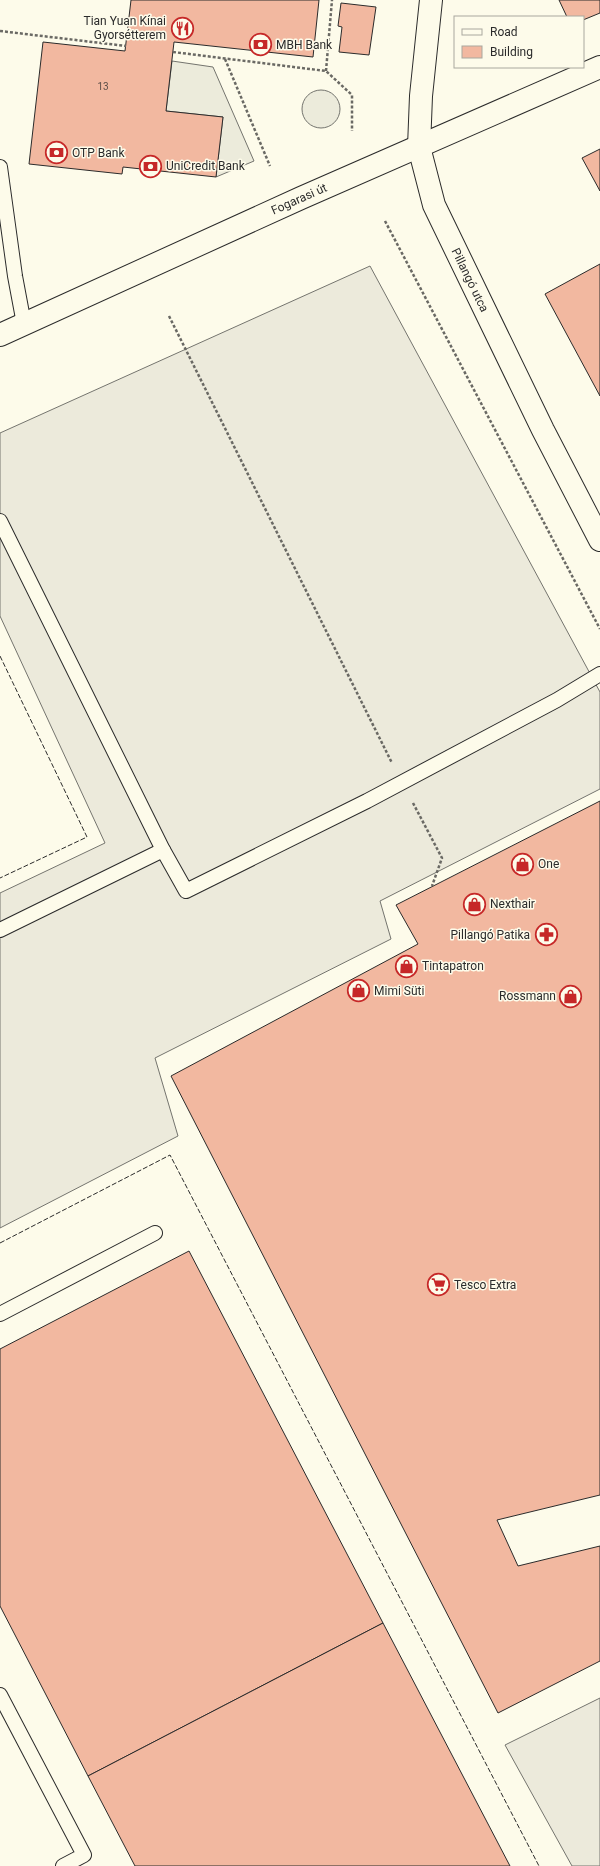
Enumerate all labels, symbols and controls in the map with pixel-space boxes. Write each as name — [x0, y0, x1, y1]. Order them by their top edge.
place label: Tian Yuan Kínai Gyorsétterem — [83, 14, 166, 42]
restaurant icon: Tian Yuan Kínai Gyorsétterem — [169, 15, 195, 41]
legend — [454, 16, 584, 68]
text: Road — [490, 25, 518, 39]
bank icon: MBH Bank — [248, 32, 274, 58]
place label: MBH Bank — [276, 38, 333, 52]
text: Building — [490, 45, 533, 59]
house number: 13 — [97, 81, 109, 92]
bank icon: OTP Bank — [44, 140, 70, 166]
place label: OTP Bank — [72, 146, 125, 160]
bank icon: UniCredit Bank — [137, 153, 163, 179]
place label: UniCredit Bank — [166, 159, 246, 173]
street label: Fogarasi út — [269, 180, 329, 218]
street label: Pillangó utca — [448, 246, 492, 314]
shop icon: One — [509, 851, 535, 877]
place label: One — [538, 857, 559, 871]
shop icon: Nexthair — [462, 891, 488, 917]
place label: Nexthair — [490, 897, 535, 911]
pharmacy icon: Pillangó Patika — [533, 922, 559, 948]
place label: Pillangó Patika — [450, 928, 530, 942]
shop icon: Tintapatron — [393, 953, 419, 979]
place label: Tintapatron — [422, 959, 484, 973]
shop icon: Mimi Süti — [346, 978, 372, 1004]
shop icon: Rossmann — [558, 983, 584, 1009]
place label: Mimi Süti — [374, 984, 424, 998]
place label: Rossmann — [499, 989, 556, 1003]
supermarket icon: Tesco Extra — [426, 1272, 452, 1298]
place label: Tesco Extra — [454, 1278, 516, 1292]

